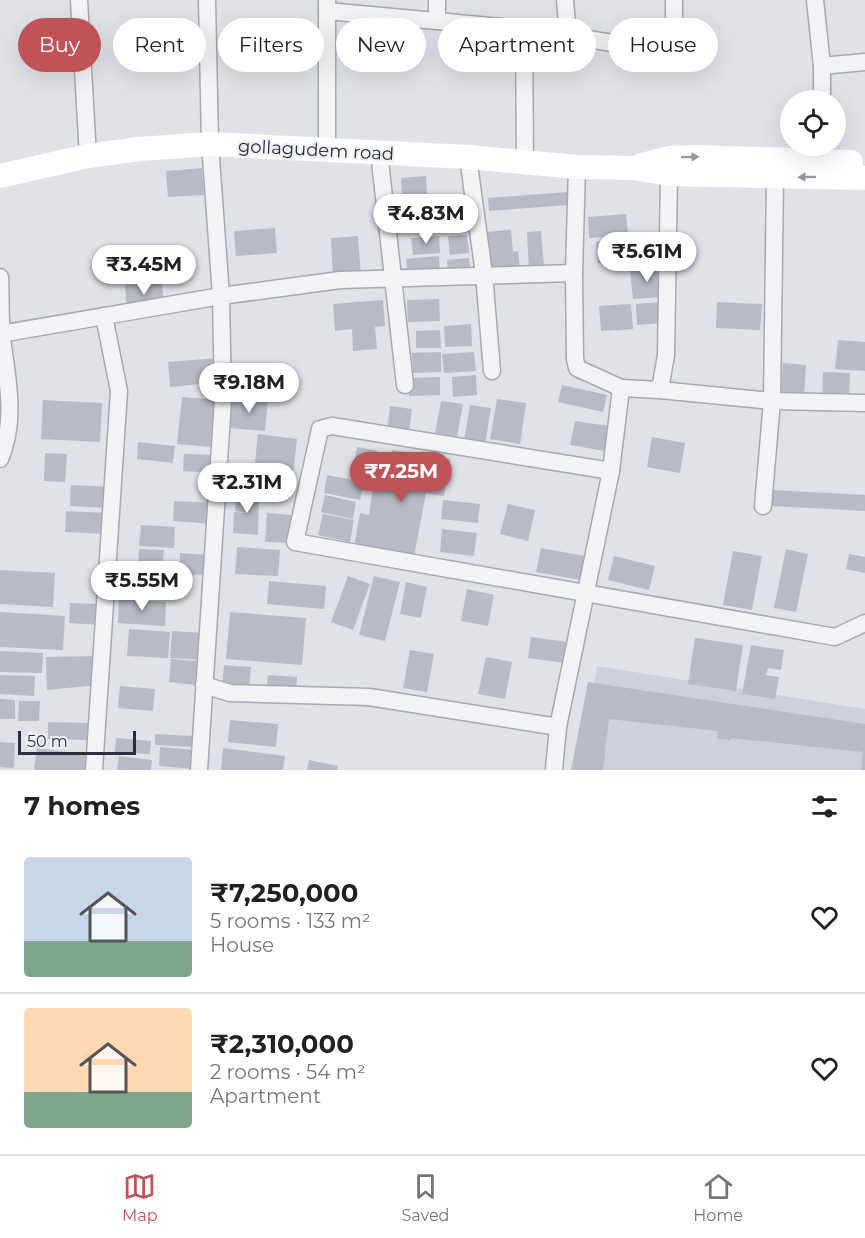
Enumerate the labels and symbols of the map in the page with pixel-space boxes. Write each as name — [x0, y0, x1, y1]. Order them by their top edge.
street label: gollagudem road — [237, 135, 395, 165]
one-way arrow — [681, 152, 700, 162]
one-way arrow — [797, 172, 816, 182]
pin: ₹4.83M — [377, 194, 475, 245]
pin: ₹5.61M — [598, 232, 696, 283]
pin: ₹3.45M — [95, 245, 193, 296]
pin: ₹9.18M — [200, 363, 298, 414]
pin: ₹7.25M — [352, 452, 450, 503]
pin: ₹2.31M — [198, 463, 296, 514]
pin: ₹5.55M — [93, 561, 191, 612]
scale bar — [18, 728, 136, 756]

